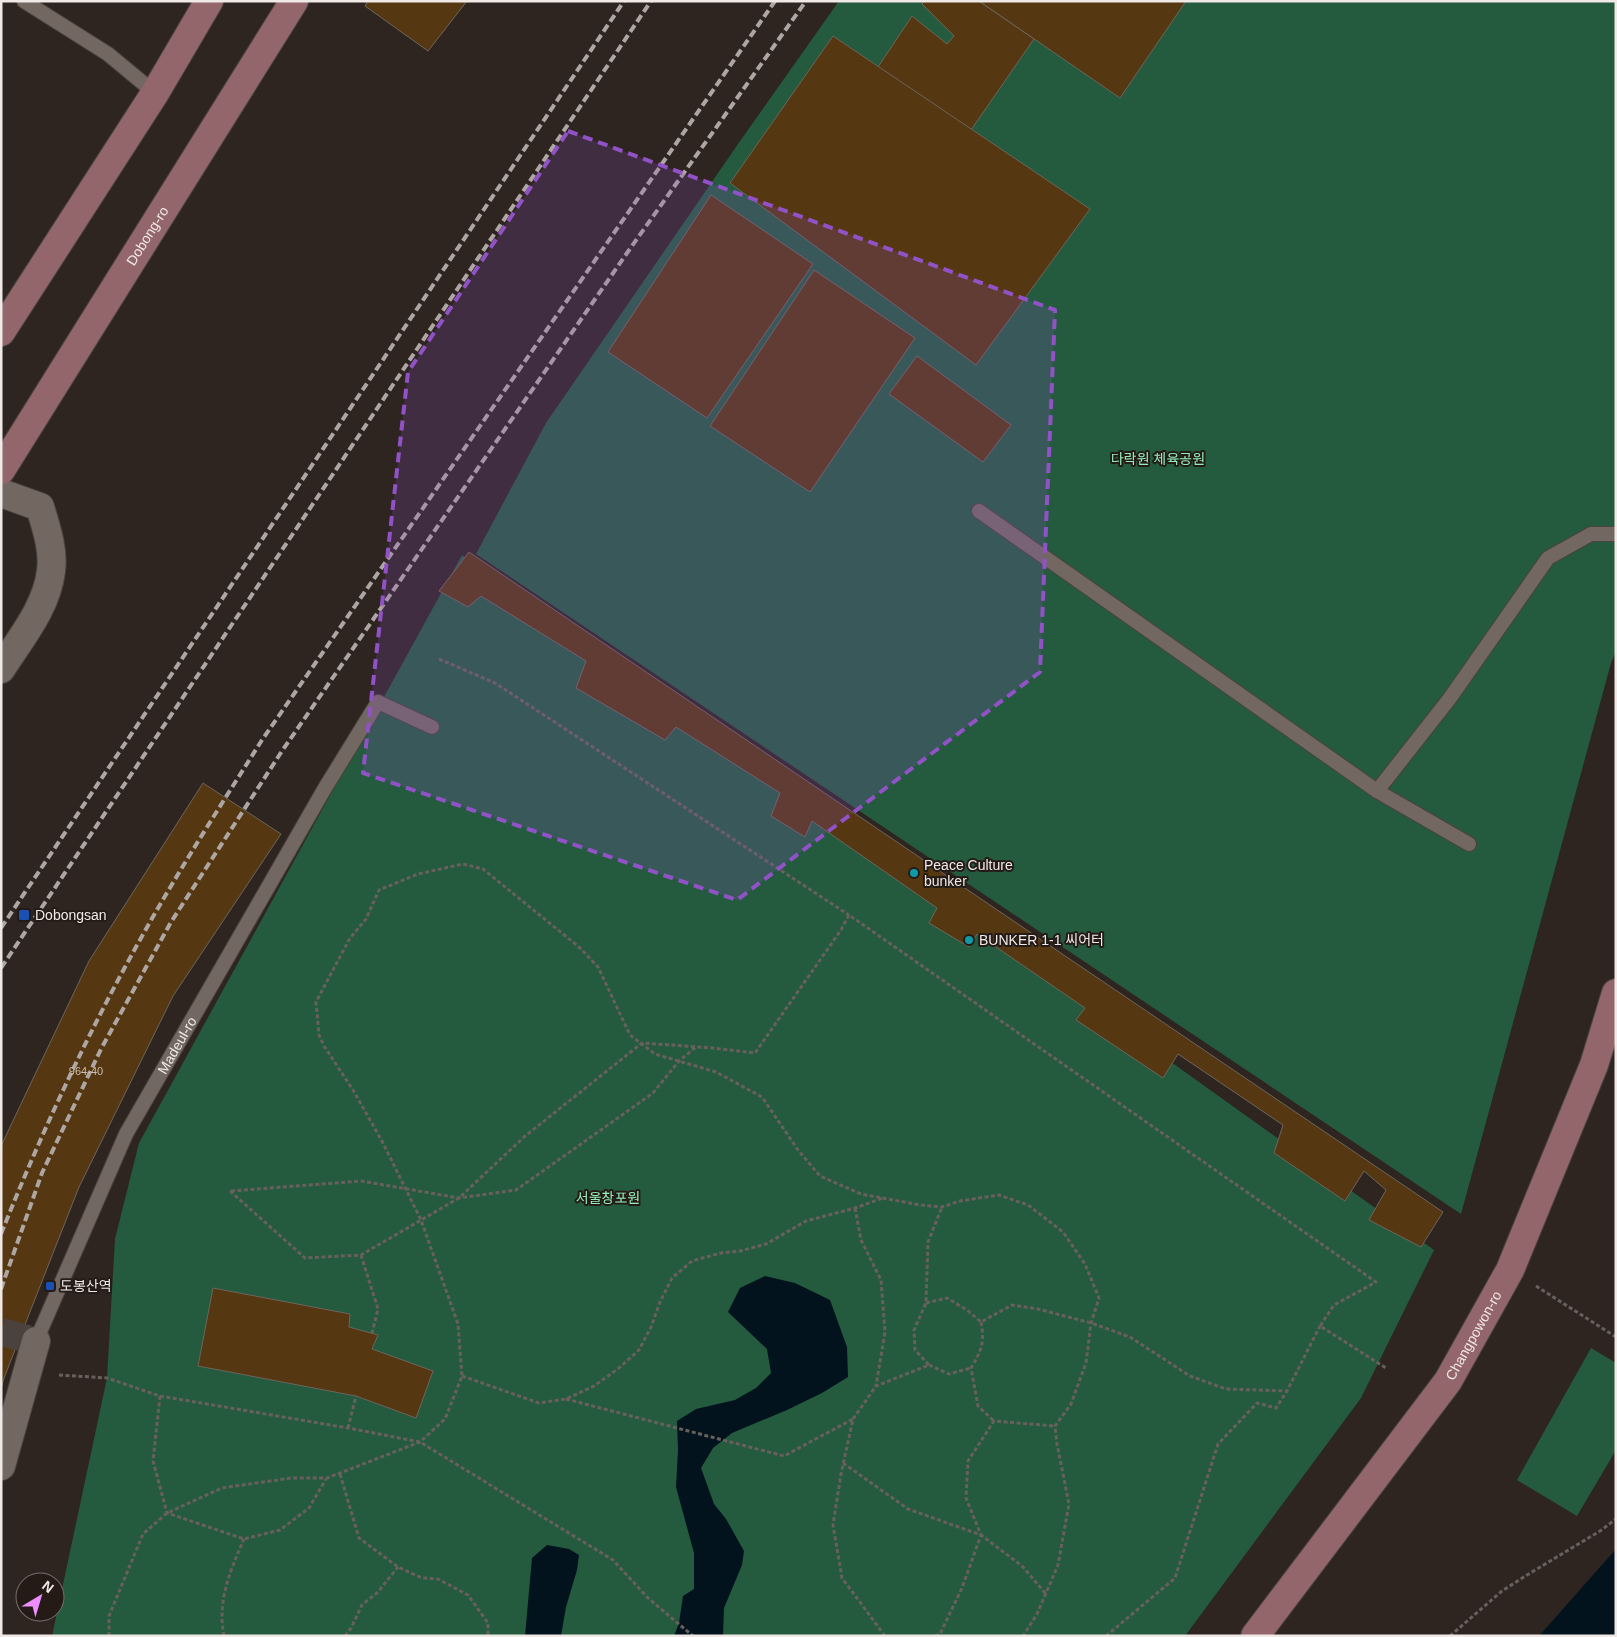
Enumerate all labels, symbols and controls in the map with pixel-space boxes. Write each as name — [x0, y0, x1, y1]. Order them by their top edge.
street label: Dobong-ro — [123, 203, 172, 268]
park label: 다락원 체육공원 — [1111, 451, 1205, 467]
place label: Peace Culture bunker — [924, 857, 1013, 889]
marker: Peace Culture bunker — [908, 867, 920, 879]
place label: Dobongsan — [35, 907, 107, 923]
marker: Dobongsan — [17, 908, 31, 922]
place label: BUNKER 1-1 씨어터 — [979, 932, 1104, 948]
marker: BUNKER 1-1 씨어터 — [963, 934, 975, 946]
street label: Madeul-ro — [154, 1014, 200, 1077]
house number: 964-40 — [69, 1065, 103, 1077]
park label: 서울창포원 — [576, 1190, 640, 1206]
place label: 도봉산역 — [60, 1278, 112, 1294]
marker: 도봉산역 — [44, 1280, 56, 1292]
street label: Changpowon-ro — [1442, 1288, 1505, 1383]
north arrow — [15, 1572, 65, 1622]
text: N — [39, 1577, 57, 1596]

